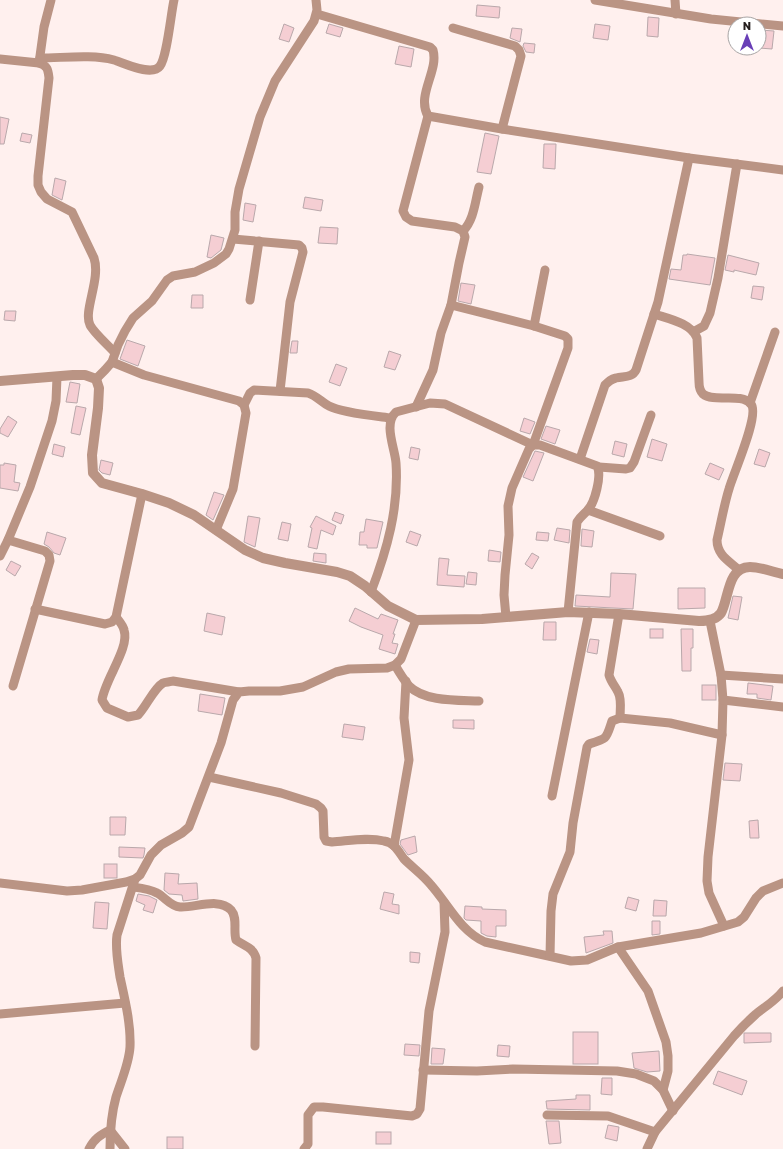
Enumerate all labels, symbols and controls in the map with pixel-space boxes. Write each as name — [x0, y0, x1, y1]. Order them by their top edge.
north arrow — [727, 16, 767, 56]
text: N — [743, 19, 751, 32]

